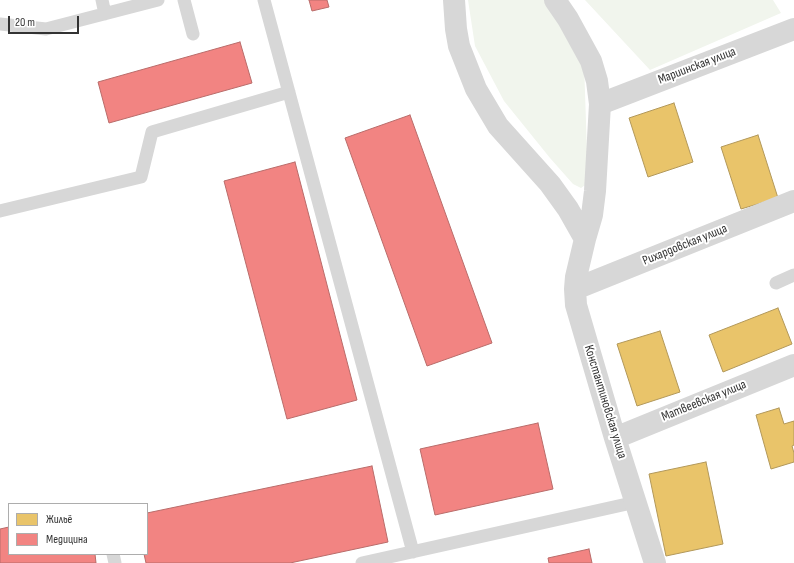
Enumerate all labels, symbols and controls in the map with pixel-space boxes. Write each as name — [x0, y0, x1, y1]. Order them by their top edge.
scale bar — [10, 8, 81, 34]
text: 20 m — [15, 15, 35, 30]
street label: Мариинская улица — [656, 44, 738, 88]
street label: Рихардовская улица — [640, 221, 730, 269]
street label: Константиновская улица — [580, 343, 630, 461]
street label: Матвеевская улица — [659, 377, 749, 425]
legend — [8, 503, 148, 555]
text: Жильё — [46, 512, 72, 527]
text: Медицина — [46, 532, 88, 547]

